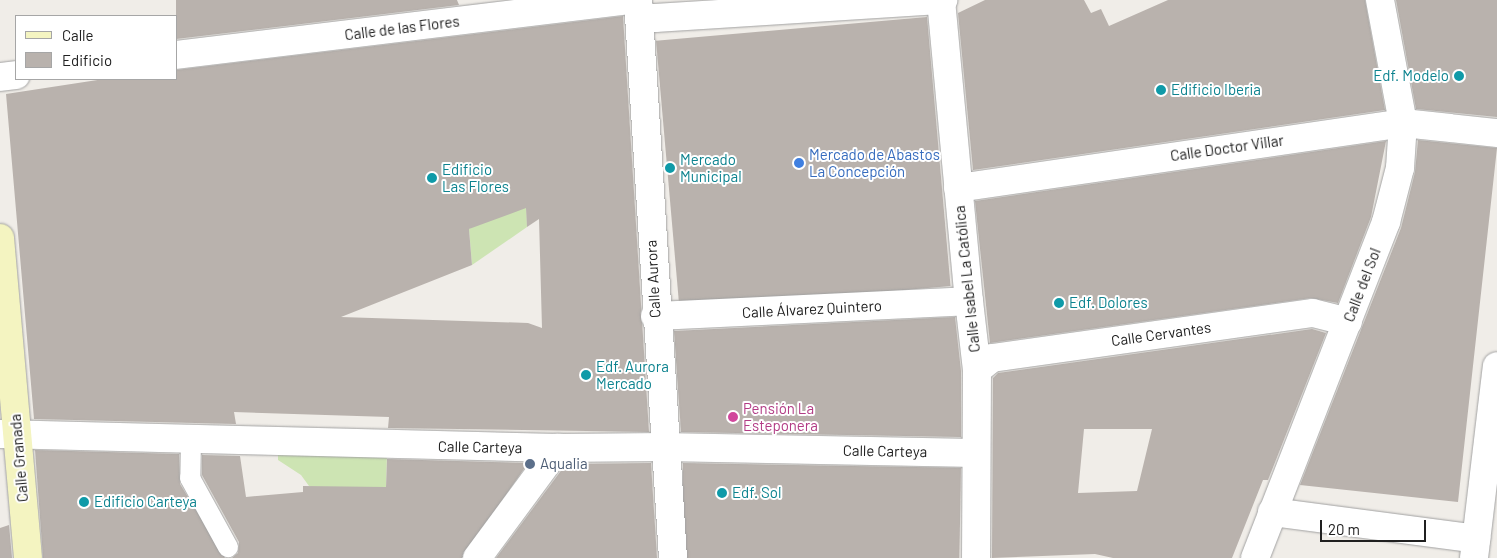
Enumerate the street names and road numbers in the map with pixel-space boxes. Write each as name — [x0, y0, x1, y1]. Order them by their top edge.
street label: Calle de las Flores — [343, 12, 461, 44]
street label: Calle Doctor Villar — [1169, 131, 1285, 165]
street label: Calle Isabel La Católica — [950, 205, 984, 353]
street label: Calle Aurora — [642, 239, 664, 319]
street label: Calle del Sol — [1340, 246, 1384, 324]
street label: Calle Álvarez Quintero — [742, 296, 882, 322]
street label: Calle Cervantes — [1110, 318, 1212, 350]
street label: Calle Granada — [6, 413, 32, 503]
street label: Calle Carteya — [438, 437, 522, 457]
street label: Calle Carteya — [843, 441, 927, 461]

